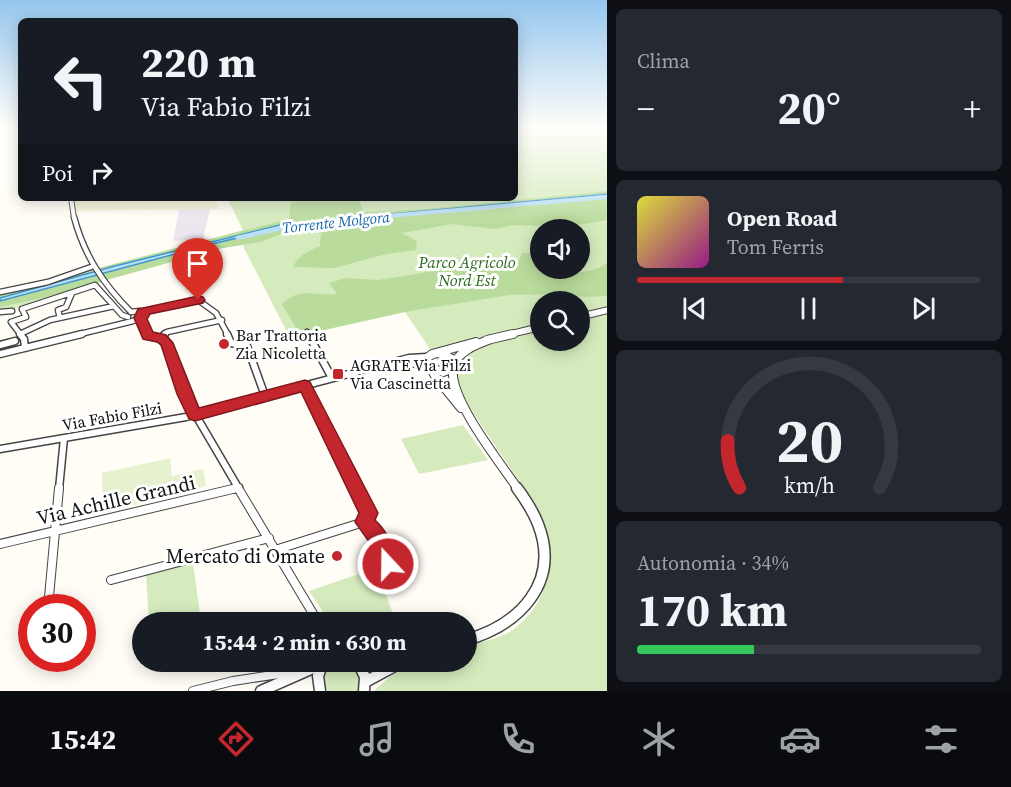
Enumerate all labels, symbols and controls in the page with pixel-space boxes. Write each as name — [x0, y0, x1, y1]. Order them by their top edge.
text: 220 m — [141, 33, 256, 91]
icon: left — [42, 42, 120, 120]
text: Clima — [637, 47, 690, 75]
text: 20° — [777, 77, 841, 139]
text: − — [637, 86, 655, 131]
text: + — [963, 86, 981, 131]
text: Via Fabio Filzi — [141, 88, 311, 125]
icon: right — [85, 156, 118, 189]
text: Poi — [42, 158, 73, 188]
text: Open Road — [727, 203, 837, 233]
water label: Torrente Molgora — [281, 206, 391, 238]
map controls — [530, 219, 590, 351]
button: sound — [530, 219, 590, 279]
text: Tom Ferris — [727, 233, 824, 261]
pin — [172, 238, 223, 300]
icon: arrive — [181, 247, 214, 280]
park label: Parco Agricolo Nord Est — [417, 251, 516, 291]
button: search — [530, 291, 590, 351]
icon: previous — [678, 292, 711, 325]
icon: pause — [792, 292, 825, 325]
icon: next — [907, 292, 940, 325]
place label: Bar Trattoria Zia Nicoletta — [236, 324, 328, 364]
marker: Bar Trattoria Zia Nicoletta — [217, 337, 231, 351]
place label: AGRATE Via Filzi Via Cascinetta — [350, 354, 471, 394]
marker: AGRATE Via Filzi Via Cascinetta — [331, 367, 345, 381]
street label: Via Fabio Filzi — [60, 396, 164, 436]
text: 20 — [775, 397, 843, 483]
street label: Via Achille Grandi — [34, 468, 198, 532]
text: km/h — [783, 471, 835, 500]
position arrow — [356, 532, 420, 596]
place label: Mercato di Omate — [166, 542, 325, 570]
marker: Mercato di Omate — [330, 549, 344, 563]
text: Autonomia · 34% — [637, 549, 789, 577]
text: 170 km — [637, 579, 788, 641]
speed limit sign: 30 — [18, 594, 96, 672]
text: 15:44 · 2 min · 630 m — [203, 627, 406, 657]
icon: directions — [215, 718, 257, 760]
icon: music — [356, 718, 398, 760]
icon: phone — [497, 718, 539, 760]
icon: climate — [638, 718, 680, 760]
icon: car — [779, 718, 821, 760]
icon: filters — [920, 718, 962, 760]
text: 15:42 — [49, 721, 116, 758]

